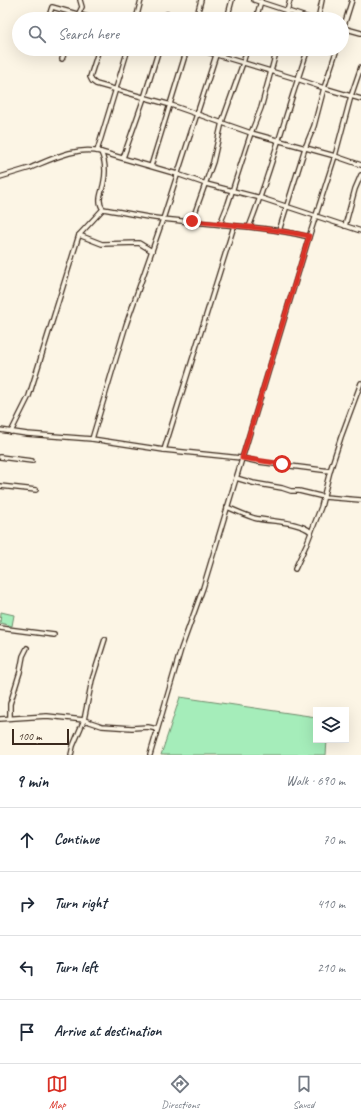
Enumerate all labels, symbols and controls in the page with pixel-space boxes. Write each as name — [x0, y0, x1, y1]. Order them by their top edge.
search box — [12, 12, 349, 56]
icon: search — [26, 23, 48, 45]
text: Search here — [58, 25, 119, 44]
route end — [183, 212, 201, 230]
route start — [273, 455, 291, 473]
map controls — [313, 707, 349, 743]
button: layers — [313, 707, 349, 743]
scale bar — [12, 727, 69, 746]
text: 100 m — [18, 729, 42, 743]
text: 9 min — [16, 771, 48, 792]
text: Walk · 690 m — [286, 773, 345, 789]
icon: ahead — [16, 829, 38, 851]
text: Continue — [54, 830, 99, 849]
text: 70 m — [323, 832, 345, 848]
icon: right — [16, 893, 38, 915]
text: Turn right — [54, 894, 107, 913]
text: 410 m — [317, 896, 345, 912]
icon: left — [16, 957, 38, 979]
text: Turn left — [54, 958, 97, 977]
text: 210 m — [317, 960, 345, 976]
icon: arrive — [16, 1021, 38, 1043]
text: Arrive at destination — [54, 1022, 161, 1041]
tab: Map — [46, 1073, 68, 1111]
tab: Directions — [161, 1073, 200, 1111]
tab: Saved — [293, 1073, 315, 1111]

